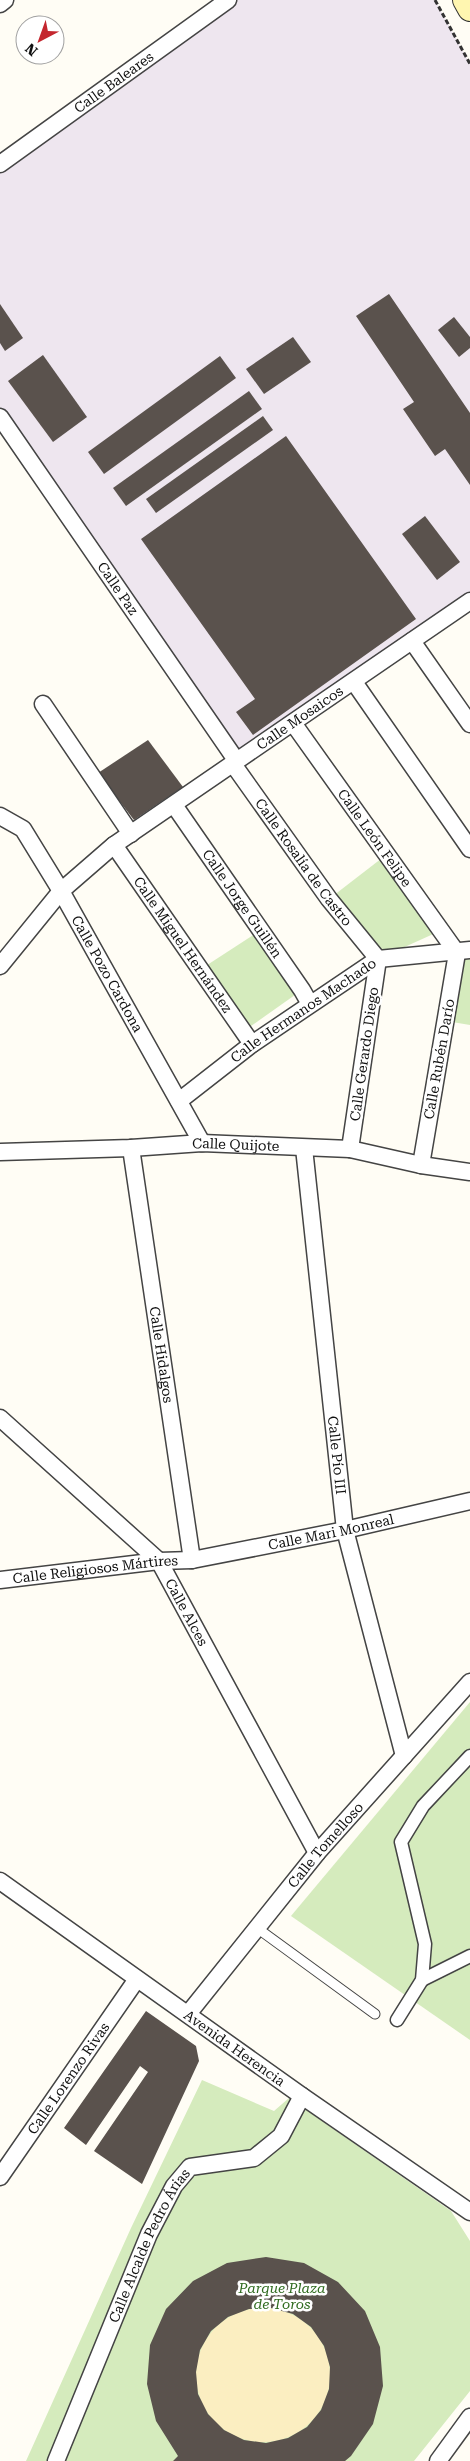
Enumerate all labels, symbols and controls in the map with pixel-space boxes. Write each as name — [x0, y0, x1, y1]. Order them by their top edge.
north arrow — [15, 15, 65, 65]
text: N — [22, 40, 41, 59]
street label: Calle Baleares — [71, 48, 157, 116]
street label: Calle Paz — [94, 559, 142, 618]
street label: Calle Mosaicos — [253, 682, 346, 753]
street label: Calle León Felipe — [335, 786, 415, 890]
street label: Calle Rosalía de Castro — [252, 795, 356, 929]
street label: Calle Jorge Guillén — [199, 846, 285, 961]
street label: Calle Miguel Hernández — [130, 874, 236, 1016]
street label: Calle Pozo Cardona — [68, 913, 147, 1035]
street label: Calle Hermanos Machado — [227, 955, 379, 1066]
street label: Calle Gerardo Diego — [347, 986, 381, 1122]
street label: Calle Rubén Darío — [421, 997, 457, 1121]
street label: Calle Quijote — [191, 1135, 280, 1154]
street label: Calle Hidalgos — [147, 1305, 177, 1404]
street label: Calle Pío III — [325, 1415, 349, 1495]
street label: Calle Mari Monreal — [267, 1511, 396, 1553]
street label: Calle Religiosos Mártires — [12, 1552, 179, 1586]
street label: Calle Alces — [162, 1576, 211, 1649]
street label: Calle Tomelloso — [284, 1799, 367, 1891]
street label: Avenida Herencia — [181, 2007, 288, 2090]
street label: Calle Lorenzo Rivas — [24, 2019, 113, 2137]
street label: Calle Alcalde Pedro Árias — [106, 2165, 193, 2325]
park label: Parque Plaza de Toros — [238, 2280, 325, 2312]

